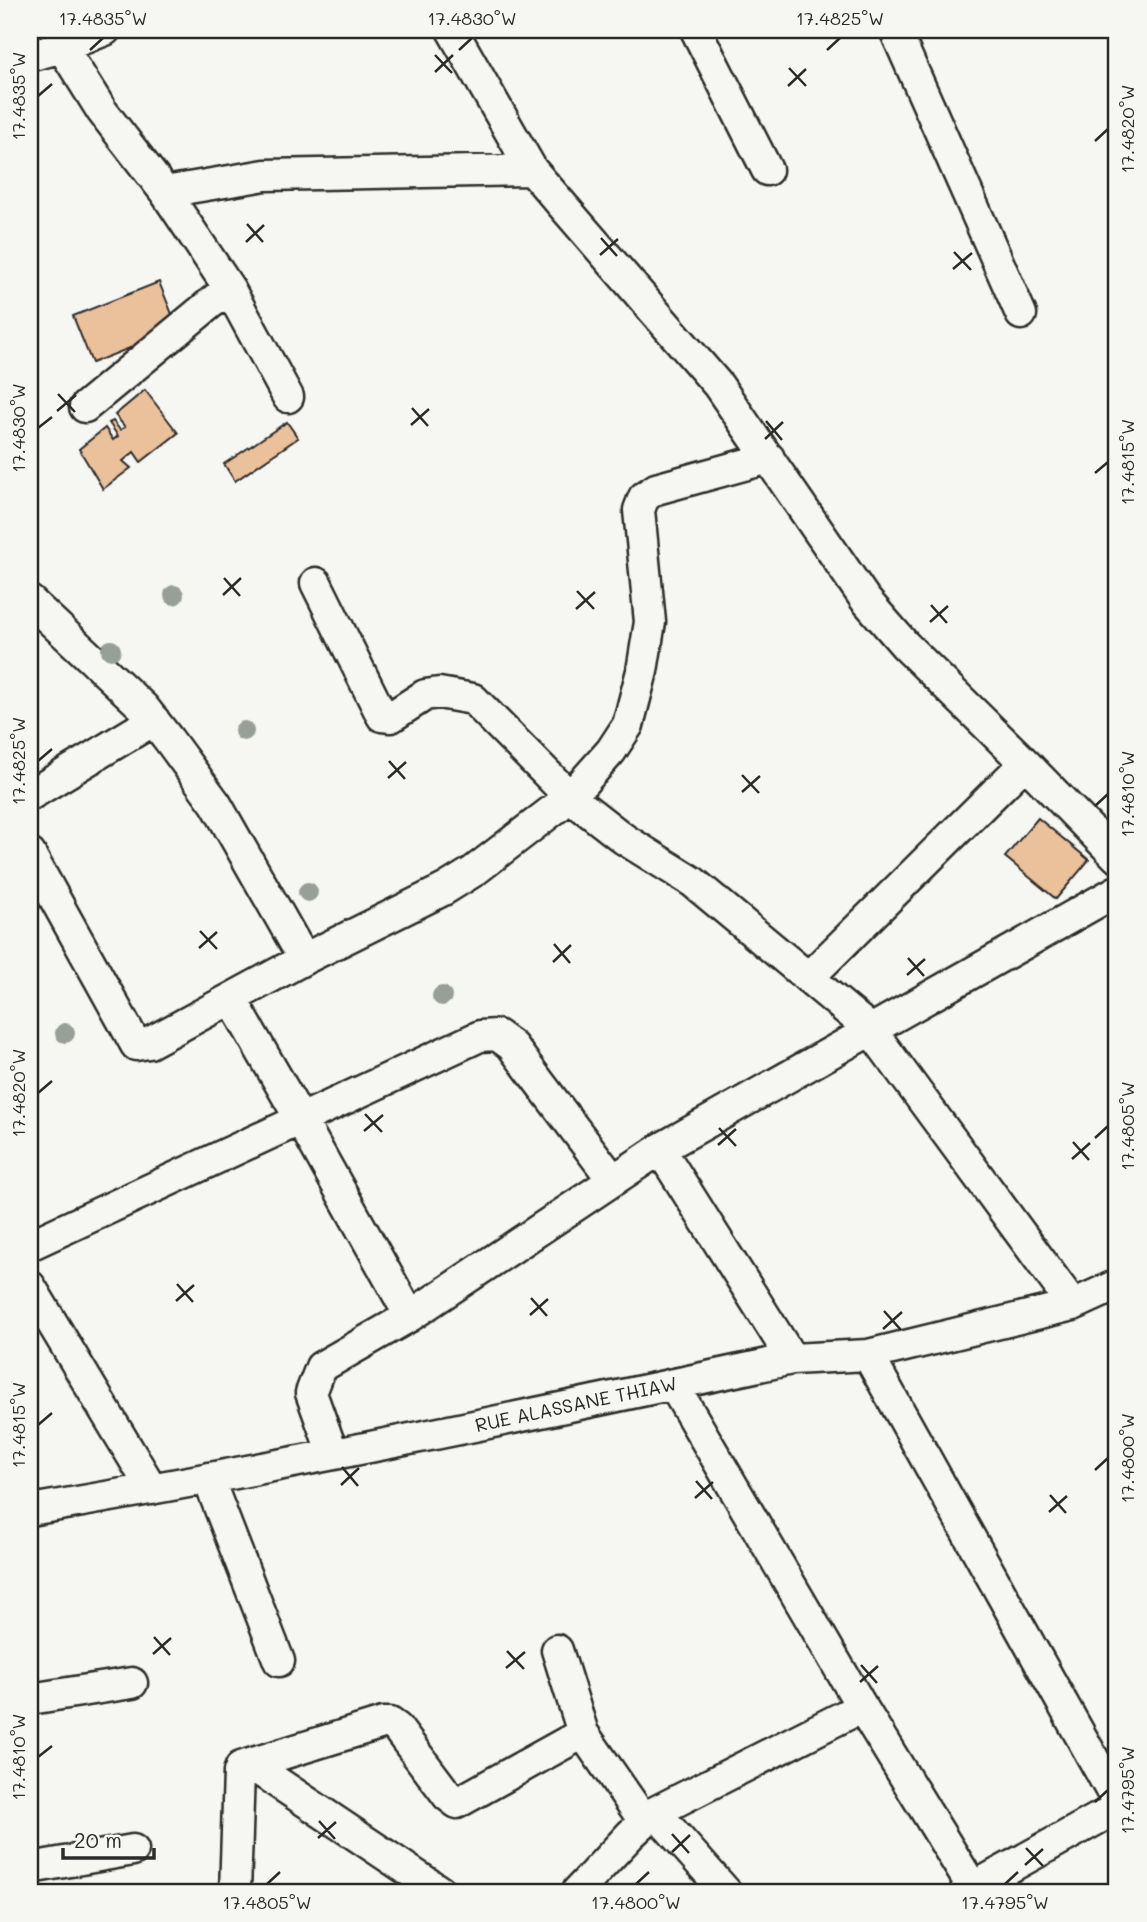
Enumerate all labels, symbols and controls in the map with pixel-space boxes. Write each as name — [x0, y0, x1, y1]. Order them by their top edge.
text: 17.4835°W — [59, 6, 147, 30]
text: 17.4830°W — [427, 6, 517, 30]
text: 17.4825°W — [796, 6, 884, 30]
text: 17.4835°W — [6, 52, 30, 140]
text: 17.4820°W — [1115, 85, 1139, 173]
text: 17.4830°W — [6, 383, 30, 473]
text: 17.4815°W — [1115, 419, 1139, 505]
text: 17.4825°W — [6, 717, 30, 805]
text: 17.4810°W — [1115, 751, 1139, 837]
text: 17.4820°W — [6, 1049, 30, 1137]
text: 17.4805°W — [1115, 1081, 1139, 1171]
street label: RUE ALASSANE THIAW — [473, 1370, 679, 1437]
text: 17.4815°W — [6, 1382, 30, 1468]
text: 17.4800°W — [1115, 1413, 1139, 1503]
text: 17.4810°W — [6, 1714, 30, 1800]
text: 17.4795°W — [1115, 1746, 1139, 1834]
scale bar — [63, 1817, 154, 1861]
text: 20 m — [74, 1826, 122, 1853]
text: 17.4805°W — [222, 1890, 312, 1914]
text: 17.4800°W — [591, 1890, 681, 1914]
text: 17.4795°W — [961, 1890, 1049, 1914]

